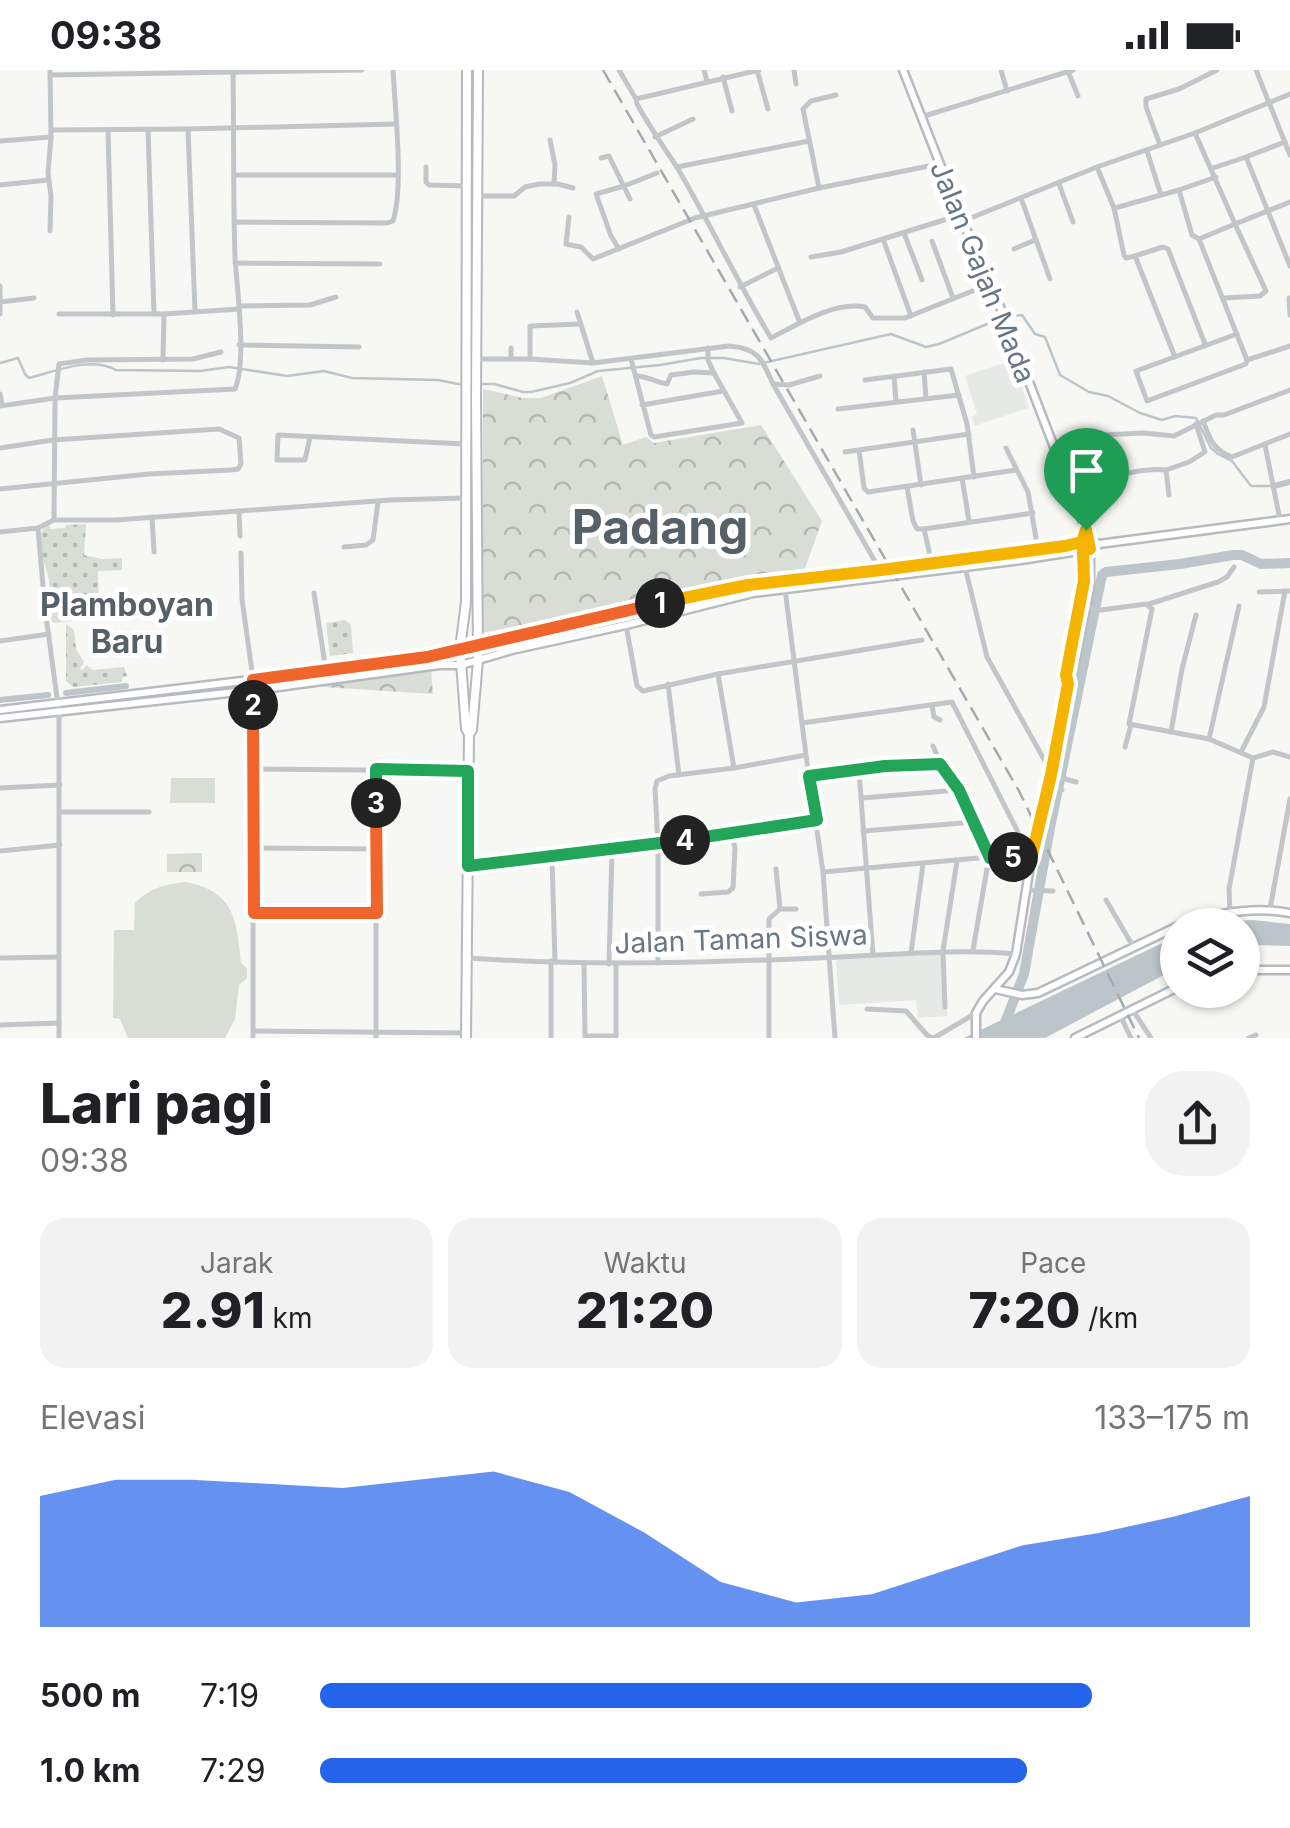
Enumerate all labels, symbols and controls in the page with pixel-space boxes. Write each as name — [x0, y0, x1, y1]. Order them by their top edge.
text: 09:38 — [50, 12, 162, 58]
street label: Jalan Gajah Mada — [923, 156, 1043, 388]
pin — [1044, 428, 1129, 531]
icon: arrive — [1059, 443, 1114, 498]
district label: Padang — [572, 497, 748, 556]
pin: 1 — [635, 578, 685, 628]
district label: Plamboyan Baru — [40, 585, 214, 661]
text: 1 — [654, 586, 666, 620]
pin: 2 — [228, 680, 278, 730]
text: 2 — [244, 688, 262, 722]
pin: 3 — [351, 778, 401, 828]
text: 3 — [367, 786, 385, 820]
pin: 4 — [660, 815, 710, 865]
text: 4 — [676, 823, 694, 857]
pin: 5 — [988, 832, 1038, 882]
text: 5 — [1004, 840, 1022, 874]
map controls — [1160, 908, 1260, 1008]
button: layers — [1160, 908, 1260, 1008]
street label: Jalan Taman Siswa — [614, 918, 868, 960]
text: Lari pagi — [40, 1070, 273, 1136]
button: share — [1145, 1071, 1250, 1176]
text: 09:38 — [40, 1141, 129, 1180]
text: Jarak — [200, 1246, 273, 1280]
text: Waktu — [604, 1246, 686, 1280]
text: Pace — [1020, 1246, 1086, 1280]
text: 2.91 — [161, 1280, 265, 1340]
text: 21:20 — [576, 1280, 714, 1340]
text: 7:20 — [968, 1280, 1080, 1340]
text: km — [265, 1301, 313, 1335]
text: /km — [1080, 1301, 1138, 1335]
text: Elevasi — [40, 1398, 145, 1437]
text: 133–175 m — [1094, 1398, 1250, 1437]
text: 500 m — [40, 1676, 140, 1715]
text: 7:19 — [200, 1676, 259, 1715]
text: 1.0 km — [40, 1751, 140, 1790]
text: 7:29 — [200, 1751, 266, 1790]

